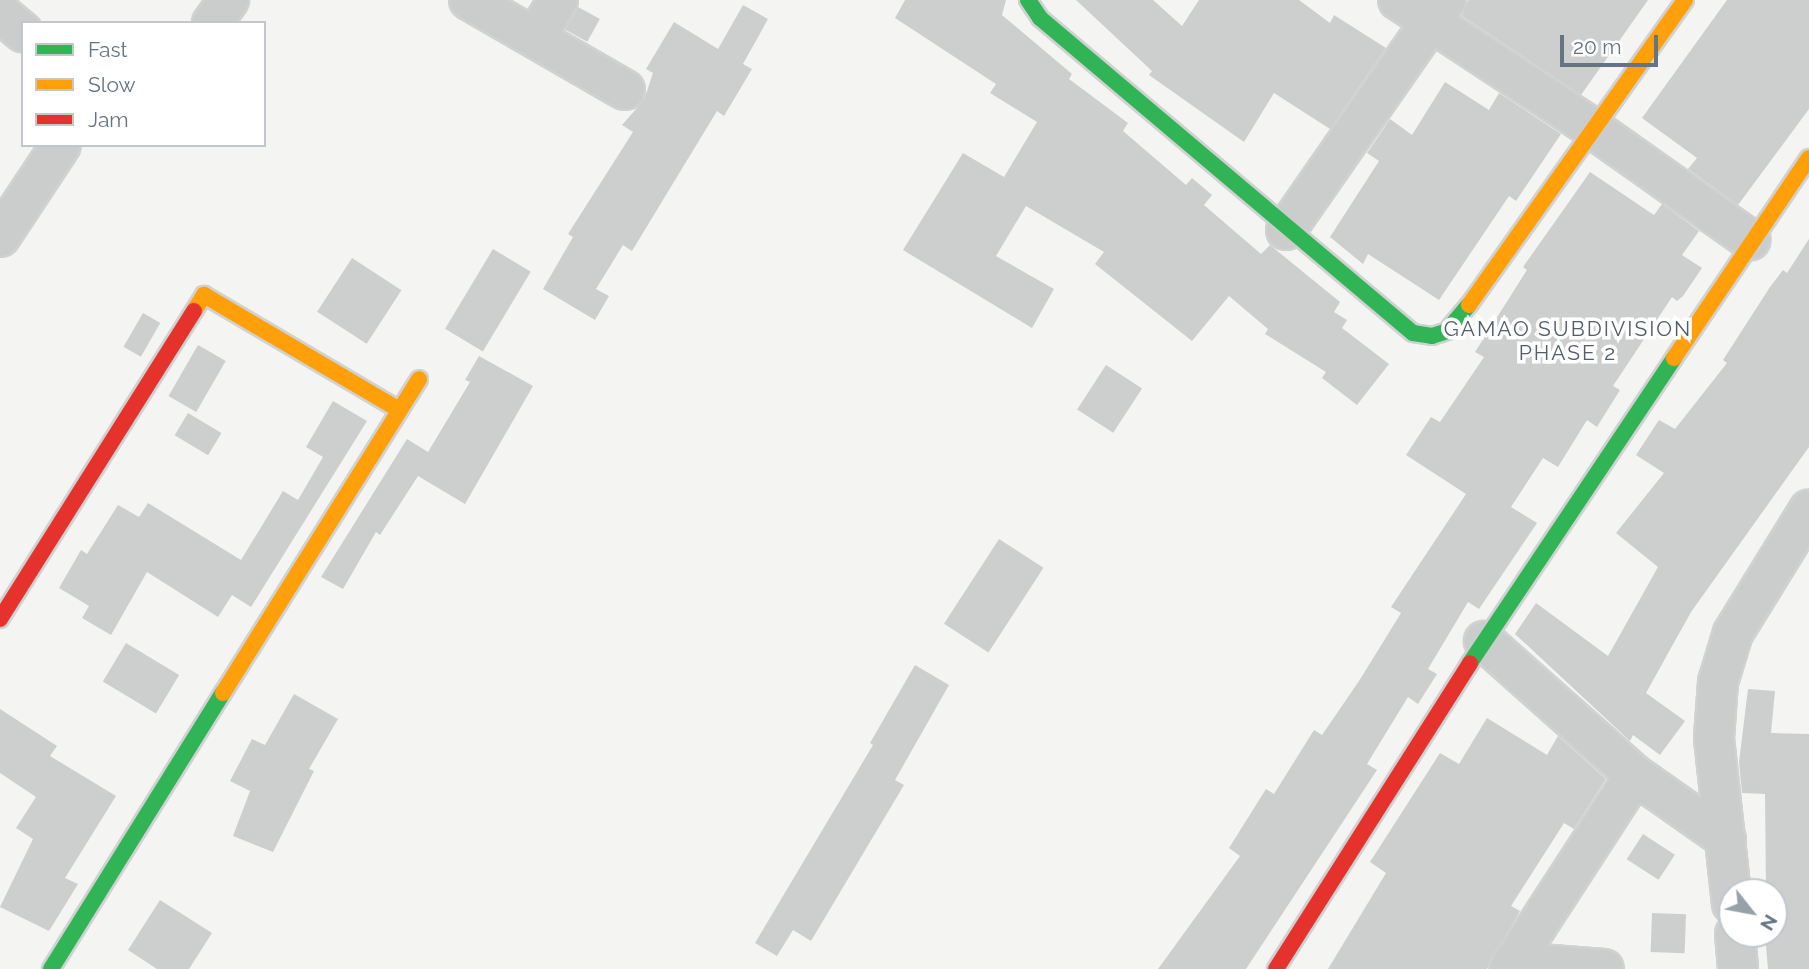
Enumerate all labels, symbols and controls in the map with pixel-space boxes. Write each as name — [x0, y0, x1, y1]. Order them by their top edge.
legend — [21, 21, 266, 147]
scale bar — [1564, 21, 1662, 65]
text: 20 m — [1573, 34, 1621, 59]
text: Fast — [88, 37, 128, 62]
text: Slow — [88, 72, 136, 97]
text: Jam — [88, 107, 129, 132]
district label: GAMAO SUBDIVISION PHASE 2 — [1446, 316, 1690, 366]
north arrow — [1718, 878, 1788, 948]
text: N — [1756, 911, 1782, 935]

